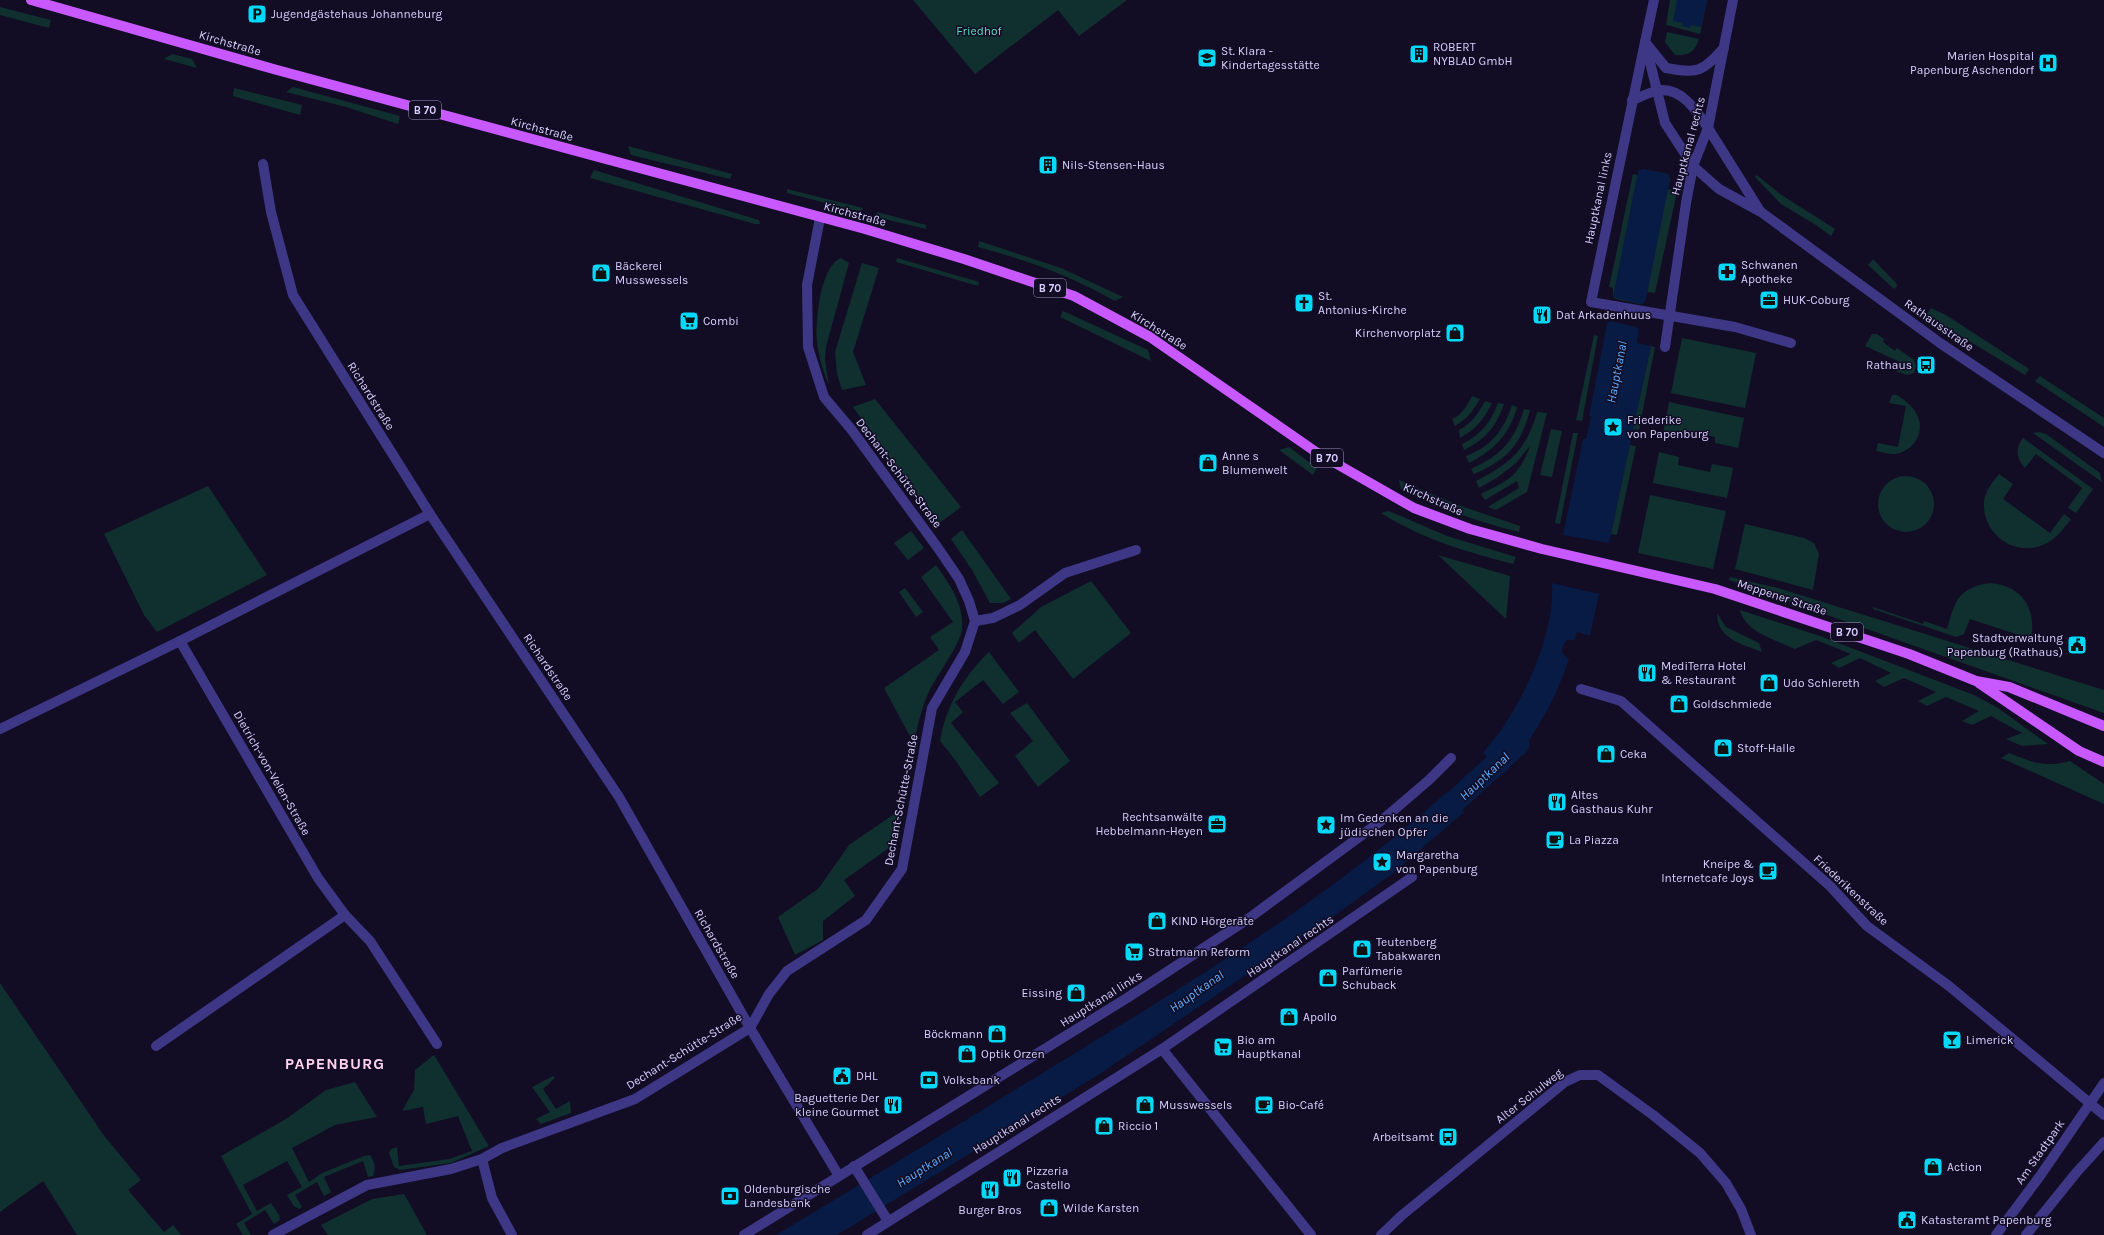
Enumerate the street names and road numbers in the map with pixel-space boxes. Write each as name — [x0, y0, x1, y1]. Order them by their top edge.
street label: Kirchstraße — [197, 27, 263, 59]
street label: Hauptkanal rechts — [1668, 95, 1708, 197]
road number: B 70 — [409, 101, 441, 119]
street label: Kirchstraße — [509, 114, 575, 144]
street label: Hauptkanal links — [1581, 151, 1615, 245]
street label: Kirchstraße — [822, 199, 888, 229]
road number: B 70 — [1034, 279, 1066, 297]
street label: Rathausstraße — [1902, 296, 1976, 354]
street label: Kirchstraße — [1128, 307, 1190, 353]
street label: Richardstraße — [344, 359, 398, 433]
street label: Dechant-Schütte-Straße — [853, 415, 945, 531]
road number: B 70 — [1311, 449, 1343, 467]
street label: Kirchstraße — [1401, 480, 1465, 518]
street label: Meppener Straße — [1735, 576, 1829, 618]
road number: B 70 — [1831, 623, 1863, 641]
street label: Richardstraße — [520, 631, 576, 703]
street label: Dietrich-von-Velen-Straße — [231, 708, 313, 838]
street label: Dechant-Schütte-Straße — [881, 733, 921, 867]
street label: Friederikenstraße — [1811, 852, 1891, 928]
street label: Richardstraße — [692, 907, 742, 981]
street label: Hauptkanal rechts — [1244, 912, 1336, 980]
street label: Hauptkanal links — [1057, 968, 1145, 1030]
street label: Dechant-Schütte-Straße — [624, 1010, 744, 1092]
street label: Alter Schulweg — [1493, 1065, 1565, 1126]
street label: Hauptkanal rechts — [970, 1091, 1064, 1157]
street label: Am Stadtpark — [2013, 1117, 2068, 1187]

